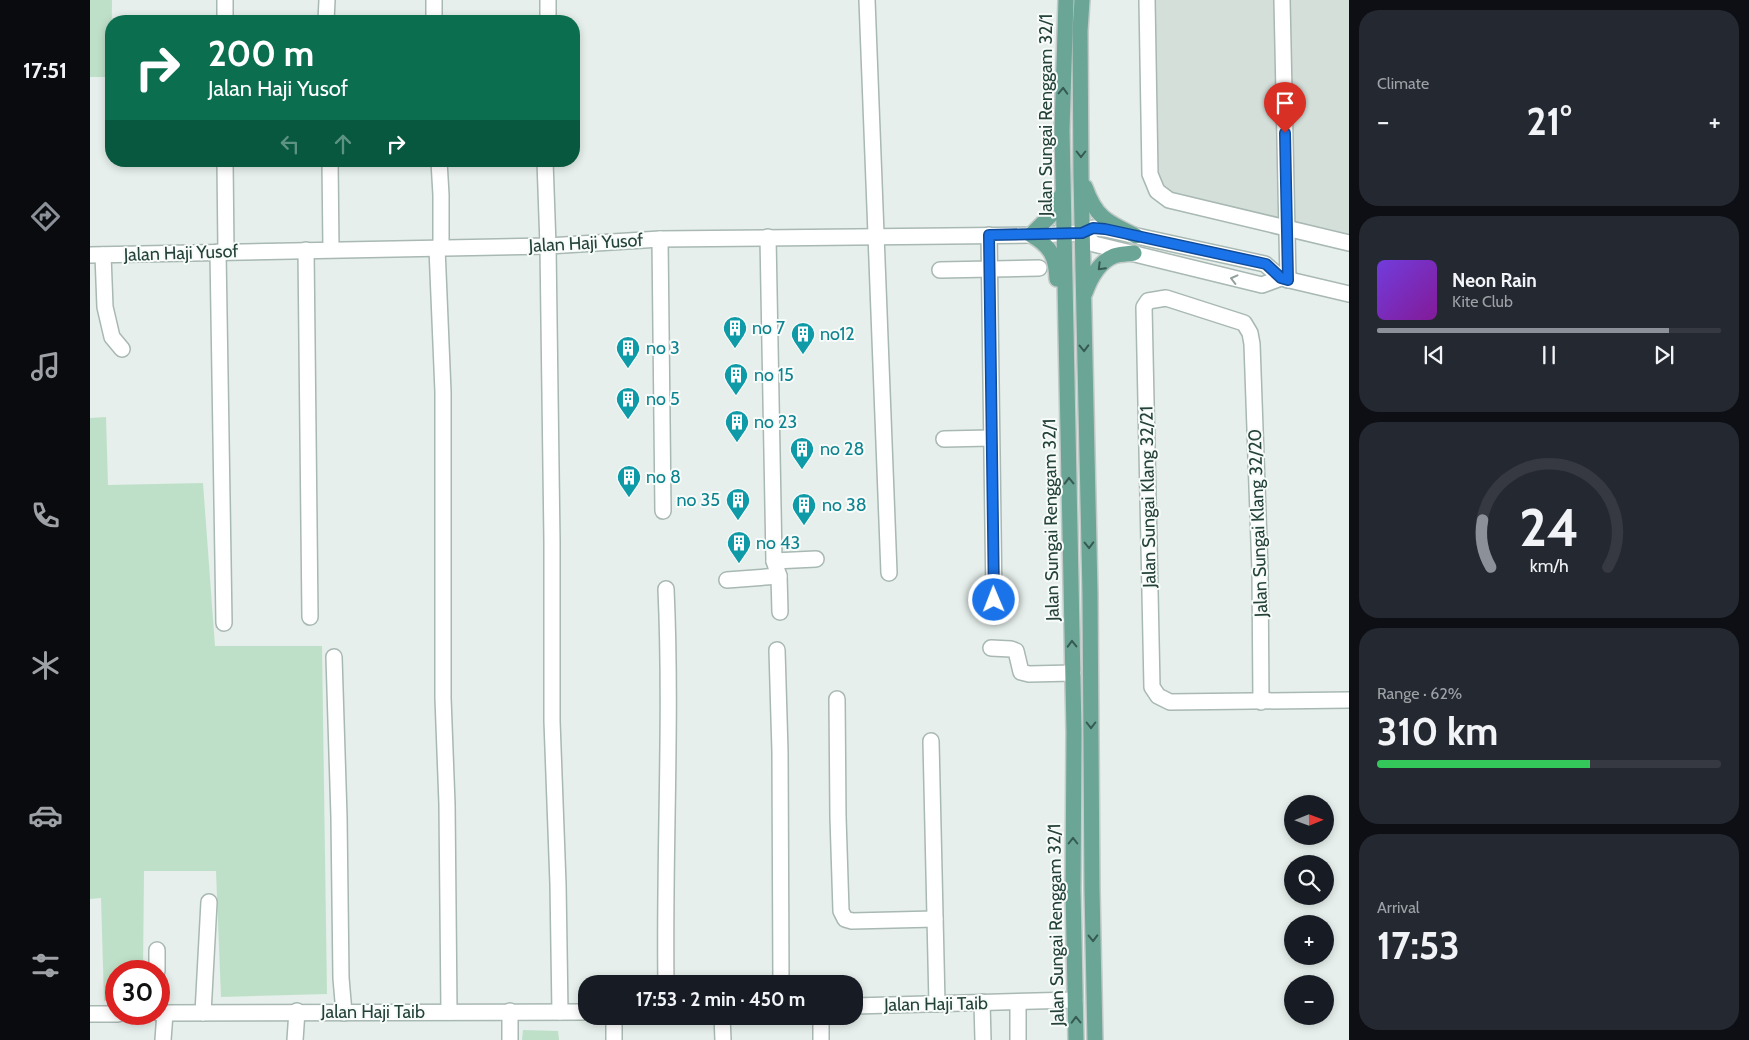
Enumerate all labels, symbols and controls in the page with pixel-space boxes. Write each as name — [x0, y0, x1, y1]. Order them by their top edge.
street label: Jalan Sungai Renggam 32/1 — [1035, 14, 1057, 217]
text: 200 m — [208, 32, 314, 75]
icon: right — [125, 35, 190, 100]
text: 17:51 — [23, 57, 67, 84]
text: Climate — [1377, 74, 1429, 93]
text: Jalan Haji Yusof — [208, 75, 348, 102]
pin — [1264, 82, 1306, 133]
one-way arrow — [1057, 86, 1068, 94]
icon: arrive — [1271, 89, 1299, 117]
text: 21° — [1526, 98, 1572, 145]
text: − — [1377, 104, 1389, 138]
text: + — [1709, 104, 1721, 138]
icon: left — [276, 130, 304, 158]
icon: ahead — [329, 130, 357, 158]
icon: right — [382, 130, 410, 158]
one-way arrow — [1076, 150, 1086, 158]
icon: directions — [28, 199, 63, 234]
street label: Jalan Haji Yusof — [527, 229, 644, 257]
street label: Jalan Haji Yusof — [122, 240, 239, 266]
one-way arrow — [1098, 261, 1107, 270]
text: Neon Rain — [1452, 269, 1537, 292]
one-way arrow — [1231, 274, 1239, 284]
text: Kite Club — [1452, 292, 1513, 311]
building icon: no 7 — [722, 315, 748, 349]
place label: no 7 — [752, 317, 785, 339]
building icon: no12 — [790, 321, 816, 355]
place label: no12 — [820, 323, 855, 345]
building icon: no 3 — [615, 335, 641, 369]
place label: no 3 — [646, 337, 680, 359]
icon: previous — [1420, 341, 1448, 369]
icon: pause — [1535, 341, 1563, 369]
icon: next — [1650, 341, 1678, 369]
one-way arrow — [1079, 344, 1090, 352]
icon: music — [28, 349, 63, 384]
building icon: no 15 — [723, 362, 749, 396]
place label: no 15 — [754, 364, 794, 386]
building icon: no 5 — [615, 386, 641, 420]
place label: no 5 — [646, 388, 680, 410]
street label: Jalan Sungai Klang 32/21 — [1135, 406, 1161, 589]
building icon: no 23 — [724, 409, 750, 443]
place label: no 23 — [754, 411, 797, 433]
street label: Jalan Sungai Renggam 32/1 — [1038, 419, 1064, 622]
street label: Jalan Sungai Klang 32/20 — [1244, 428, 1272, 619]
building icon: no 28 — [789, 436, 815, 470]
place label: no 28 — [820, 438, 864, 460]
building icon: no 8 — [616, 464, 642, 498]
place label: no 8 — [646, 466, 681, 488]
one-way arrow — [1064, 477, 1074, 484]
building icon: no 35 — [725, 487, 751, 521]
place label: no 35 — [677, 489, 720, 511]
building icon: no 38 — [791, 492, 817, 526]
place label: no 38 — [822, 494, 867, 516]
text: 24 — [1519, 496, 1579, 559]
icon: phone — [28, 498, 63, 533]
building icon: no 43 — [726, 530, 752, 564]
place label: no 43 — [756, 532, 800, 554]
one-way arrow — [1084, 542, 1094, 549]
text: km/h — [1529, 555, 1569, 576]
position arrow — [967, 573, 1019, 625]
one-way arrow — [1067, 639, 1077, 647]
icon: climate — [28, 648, 63, 683]
text: Range · 62% — [1377, 684, 1462, 703]
text: 310 km — [1377, 708, 1498, 755]
one-way arrow — [1086, 721, 1097, 729]
north arrow — [1284, 795, 1334, 845]
map controls — [1284, 795, 1334, 1025]
icon: car — [28, 798, 63, 833]
street label: Jalan Sungai Renggam 32/1 — [1043, 824, 1069, 1027]
one-way arrow — [1068, 837, 1078, 844]
button: search — [1284, 855, 1334, 905]
text: Arrival — [1377, 898, 1420, 917]
button: + — [1284, 915, 1334, 965]
text: 17:53 — [1377, 922, 1460, 969]
one-way arrow — [1088, 934, 1098, 942]
icon: filters — [28, 948, 63, 983]
speed limit sign: 30 — [105, 960, 170, 1025]
button: − — [1284, 975, 1334, 1025]
text: 17:53 · 2 min · 450 m — [636, 988, 805, 1011]
street label: Jalan Haji Taib — [883, 992, 988, 1016]
street label: Jalan Haji Taib — [320, 1001, 425, 1023]
one-way arrow — [1071, 1016, 1081, 1024]

